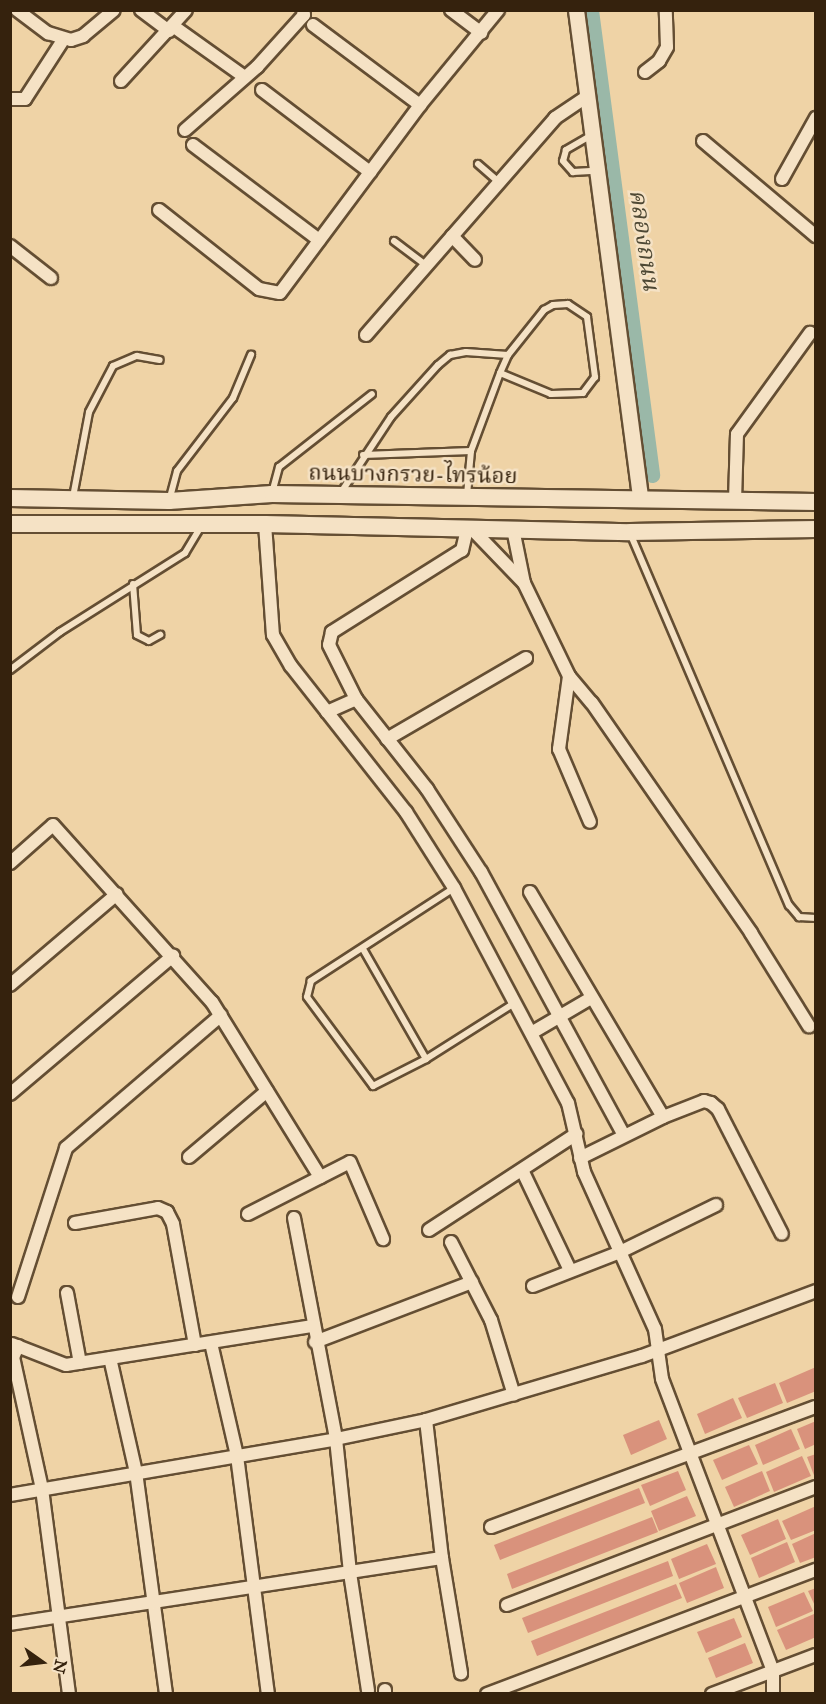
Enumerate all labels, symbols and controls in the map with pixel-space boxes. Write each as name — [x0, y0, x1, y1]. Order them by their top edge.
water label: คลองถนน — [623, 188, 665, 292]
street label: ถนนบางกรวย-ไทรน้อย — [308, 459, 518, 489]
north arrow — [12, 1632, 72, 1692]
text: N — [49, 1658, 71, 1675]

